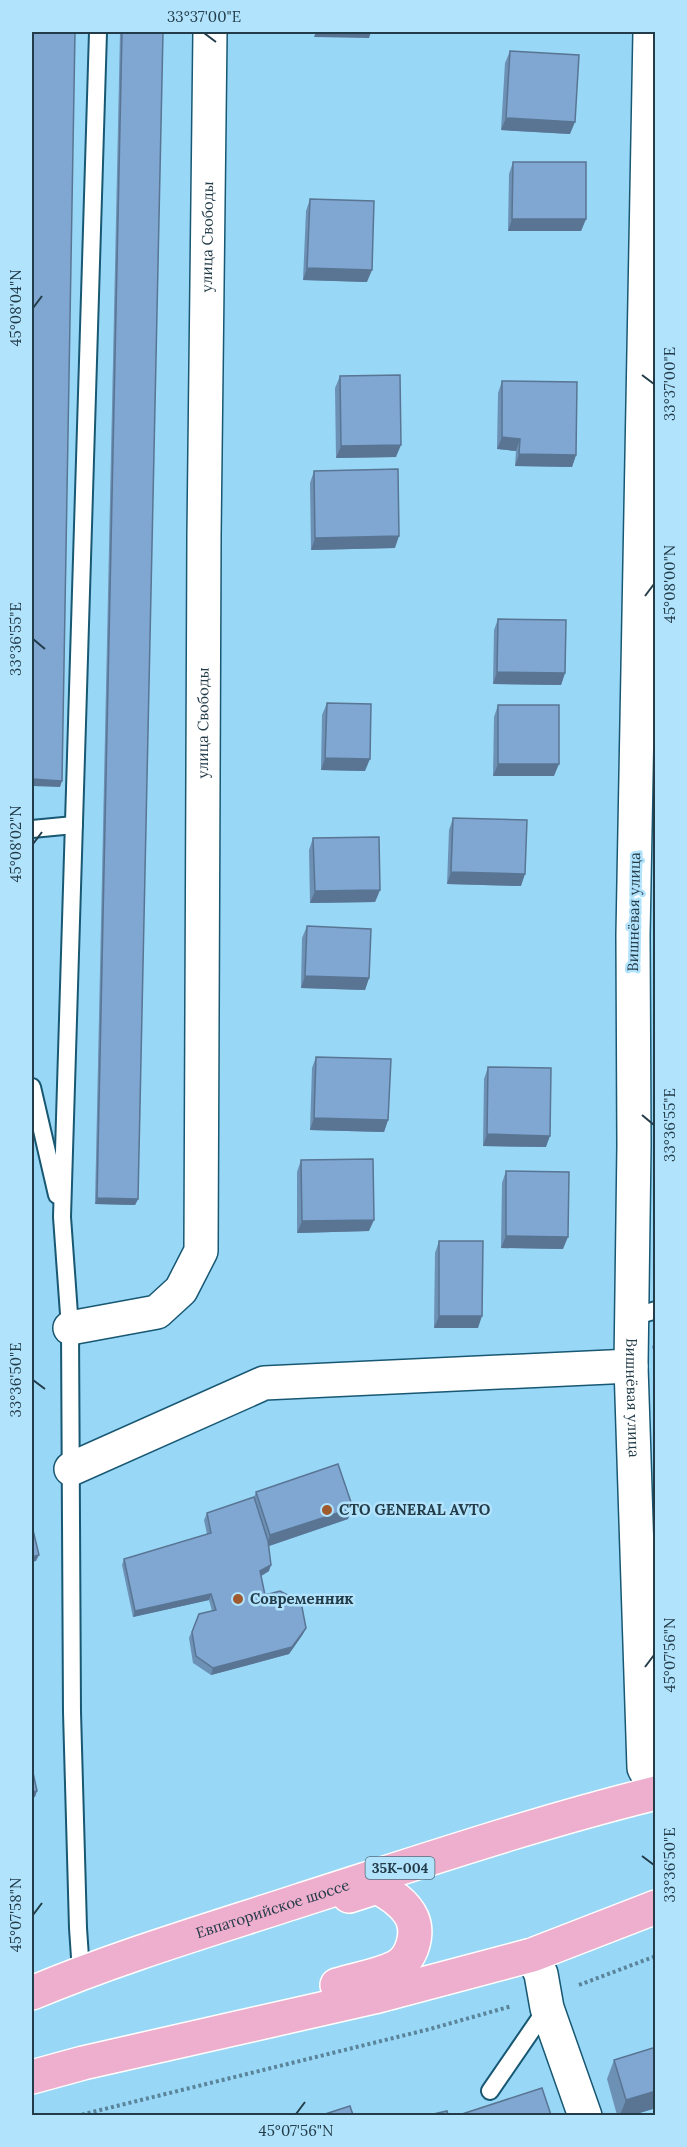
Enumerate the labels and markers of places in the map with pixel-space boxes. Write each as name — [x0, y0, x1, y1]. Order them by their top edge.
place label: СТО GENERAL AVTO — [339, 1500, 491, 1519]
marker: СТО GENERAL AVTO — [320, 1503, 334, 1517]
place label: Современник — [250, 1589, 354, 1608]
marker: Современник — [231, 1592, 245, 1606]

